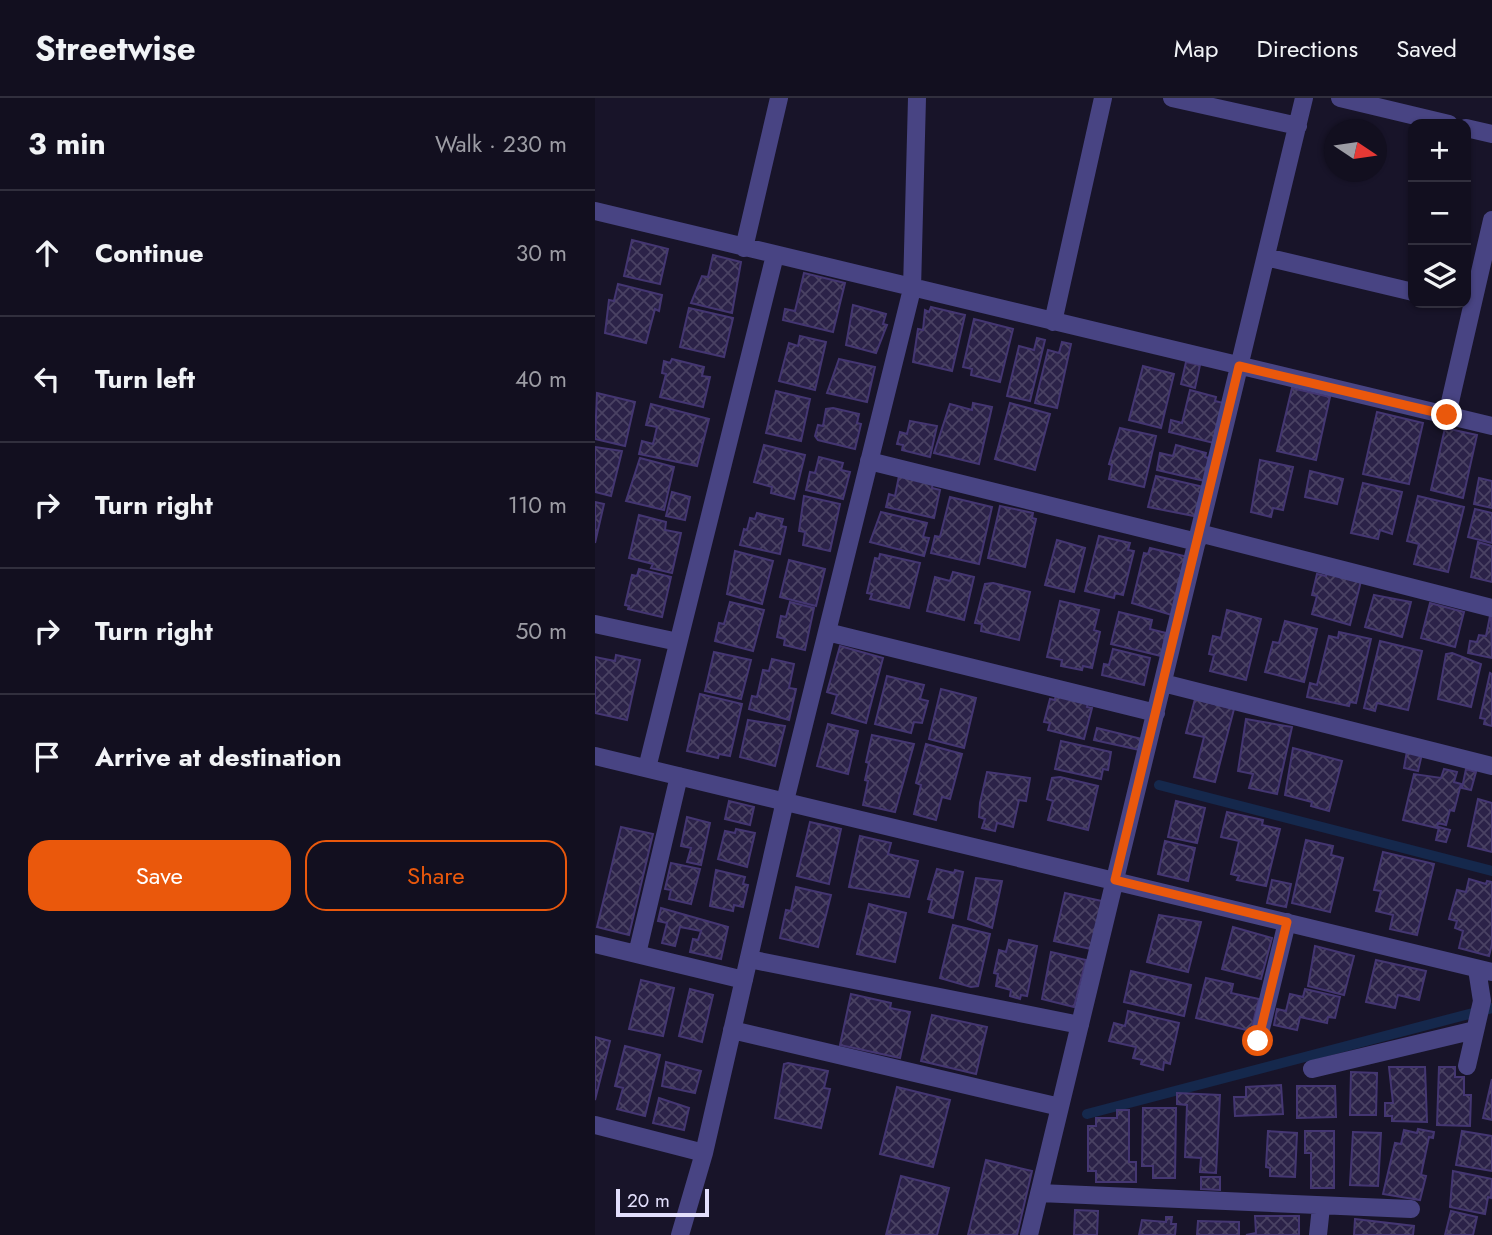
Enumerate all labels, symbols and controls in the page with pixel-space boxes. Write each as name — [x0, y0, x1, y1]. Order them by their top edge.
text: Streetwise — [35, 25, 196, 72]
text: Map — [1174, 31, 1219, 66]
text: Directions — [1257, 31, 1358, 66]
text: Saved — [1396, 31, 1457, 66]
north arrow — [1324, 119, 1387, 182]
map controls — [1408, 119, 1471, 308]
button: + — [1408, 119, 1471, 182]
text: 3 min — [28, 122, 106, 165]
text: Walk · 230 m — [435, 127, 567, 161]
button: − — [1408, 182, 1471, 245]
icon: ahead — [28, 234, 66, 272]
text: Continue — [95, 234, 204, 272]
text: 30 m — [516, 236, 567, 270]
button: layers — [1408, 245, 1471, 308]
icon: left — [28, 360, 66, 398]
text: Turn left — [95, 360, 195, 398]
text: 40 m — [515, 362, 567, 396]
route end — [1431, 399, 1462, 430]
icon: right — [28, 486, 66, 524]
text: Turn right — [95, 486, 213, 524]
text: 110 m — [508, 488, 567, 522]
icon: right — [28, 612, 66, 650]
text: Turn right — [95, 612, 213, 650]
text: 50 m — [515, 614, 567, 648]
icon: arrive — [28, 738, 66, 776]
text: Arrive at destination — [95, 738, 342, 776]
button: Save — [28, 840, 291, 911]
button: Share — [305, 840, 567, 911]
route start — [1242, 1025, 1273, 1056]
scale bar — [616, 1186, 709, 1218]
text: 20 m — [627, 1187, 670, 1214]

